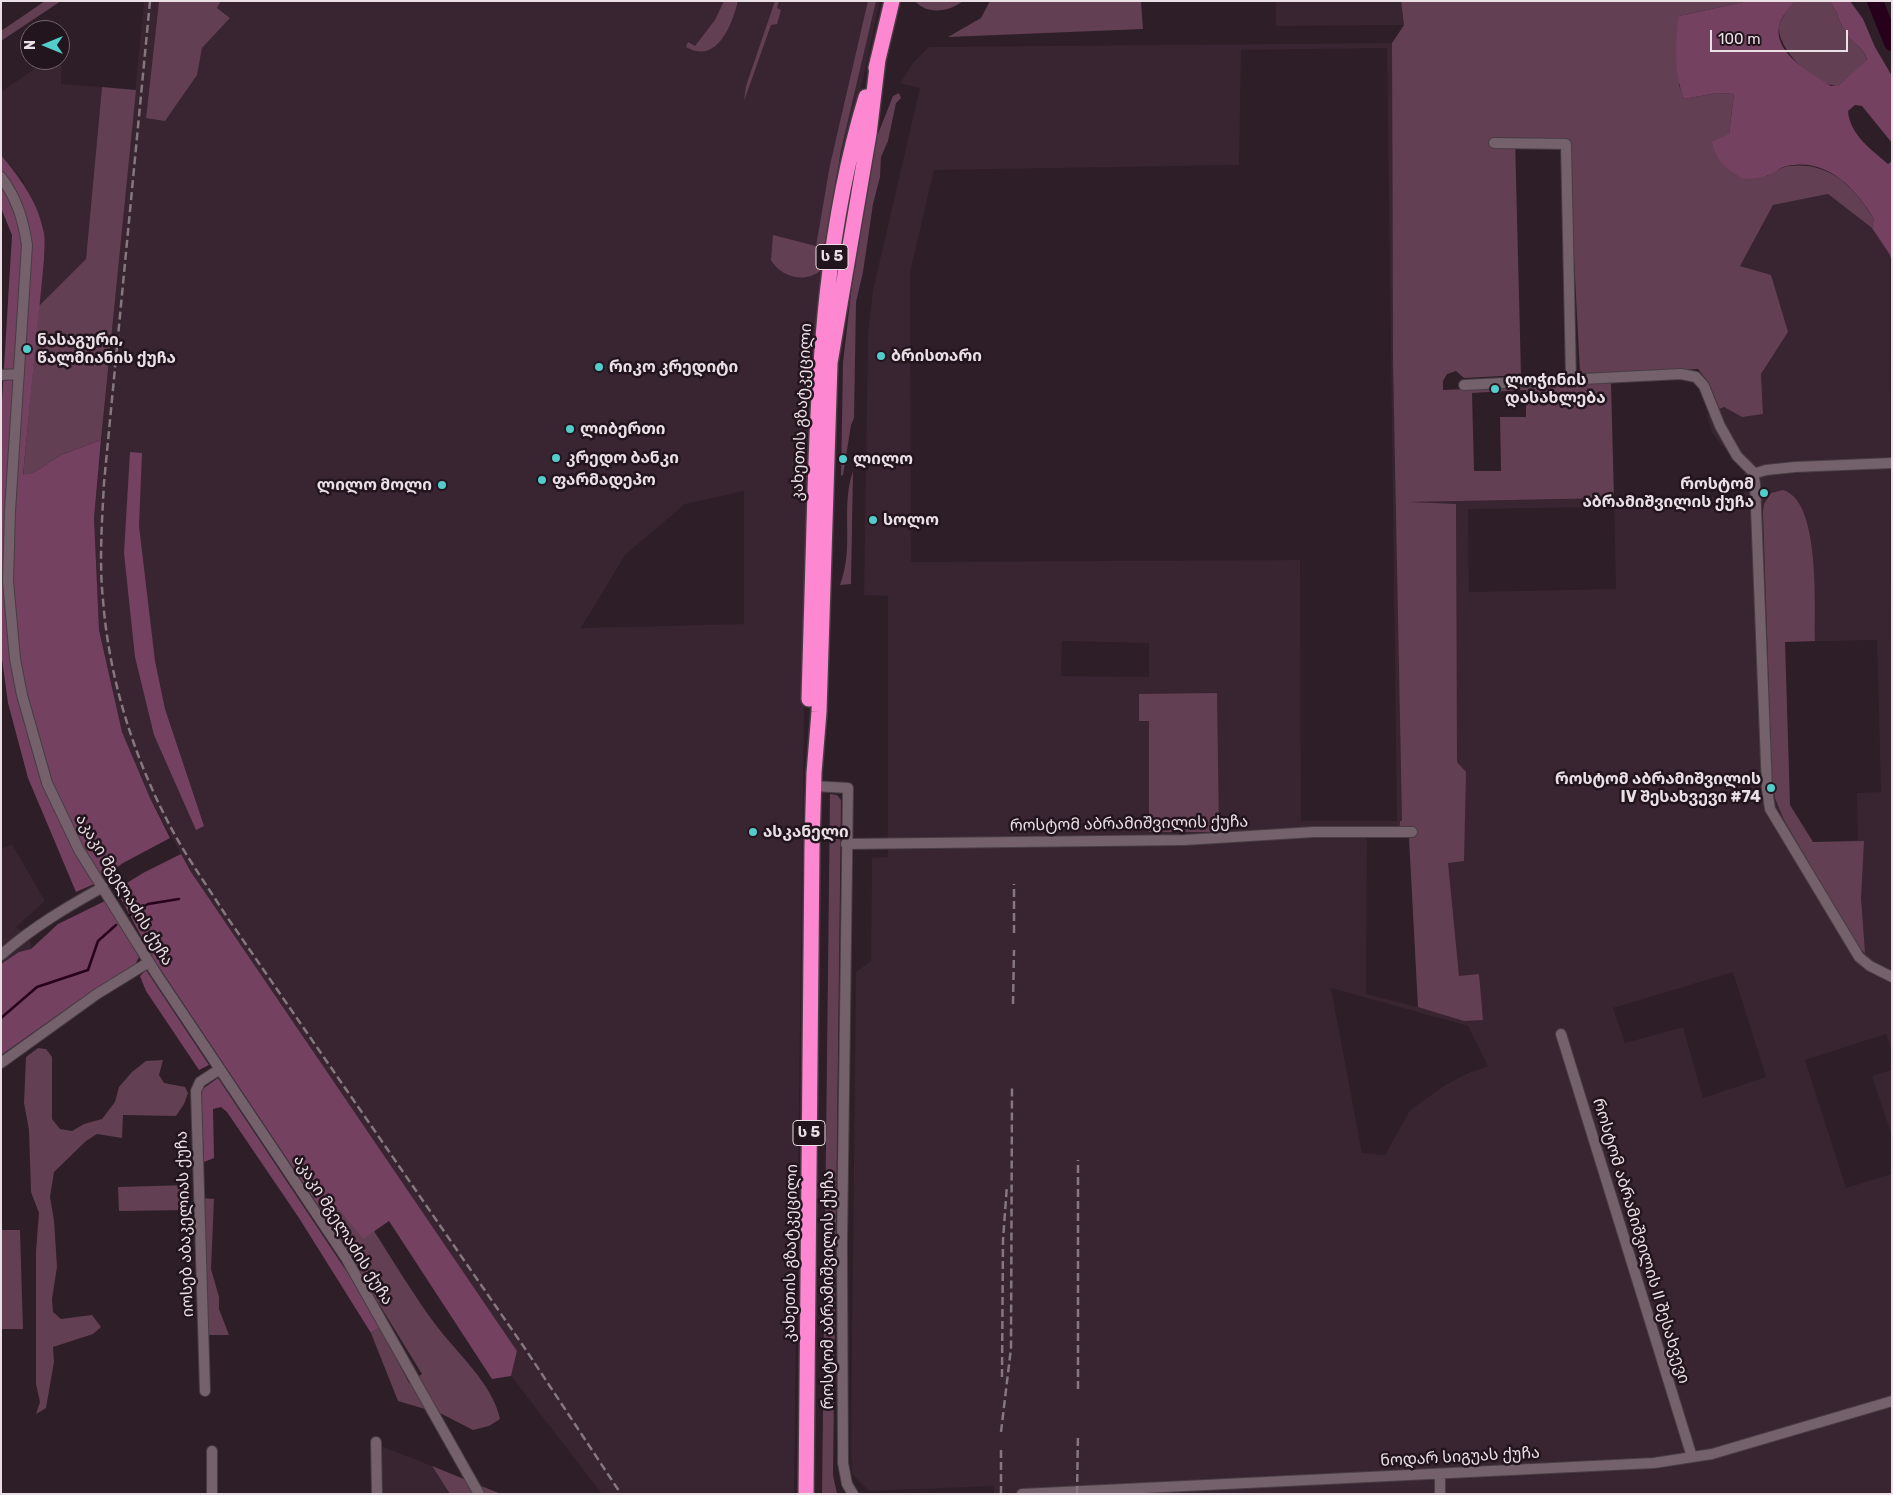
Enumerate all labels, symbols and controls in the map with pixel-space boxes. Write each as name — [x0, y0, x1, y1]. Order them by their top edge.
north arrow — [20, 20, 70, 70]
scale bar — [1713, 20, 1850, 52]
text: 100 m — [1718, 30, 1760, 48]
text: N — [22, 40, 39, 50]
road number: ს 5 — [816, 244, 848, 270]
street label: კახეთის გზატკეცილი — [788, 323, 816, 501]
place label: ნასაგური, წალმიანის ქუჩა — [37, 330, 176, 368]
marker: ნასაგური, წალმიანის ქუჩა — [21, 343, 33, 355]
place label: ბრისთარი — [891, 346, 982, 366]
marker: ბრისთარი — [875, 350, 887, 362]
place label: რიკო კრედიტი — [609, 357, 738, 377]
marker: რიკო კრედიტი — [593, 361, 605, 373]
place label: ლოჭინის დასახლება — [1505, 370, 1606, 408]
marker: ლოჭინის დასახლება — [1489, 383, 1501, 395]
place label: ლიბერთი — [580, 419, 666, 439]
marker: ლიბერთი — [564, 423, 576, 435]
place label: კრედო ბანკი — [566, 448, 679, 468]
place label: ლილო — [853, 449, 913, 469]
marker: კრედო ბანკი — [550, 452, 562, 464]
marker: ლილო — [837, 453, 849, 465]
place label: ფარმადეპო — [552, 470, 656, 490]
marker: ფარმადეპო — [536, 474, 548, 486]
place label: როსტომ აბრამიშვილის ქუჩა — [1582, 474, 1754, 512]
place label: ლილო მოლი — [317, 475, 432, 495]
marker: ლილო მოლი — [436, 479, 448, 491]
marker: როსტომ აბრამიშვილის ქუჩა — [1758, 487, 1770, 499]
place label: სოლო — [883, 510, 939, 530]
marker: სოლო — [867, 514, 879, 526]
place label: როსტომ აბრამიშვილის IV შესახვევი #74 — [1555, 769, 1761, 807]
marker: როსტომ აბრამიშვილის IV შესახვევი #74 — [1765, 782, 1777, 794]
street label: აკაკი მგელაძის ქუჩა — [71, 811, 177, 969]
street label: როსტომ აბრამიშვილის ქუჩა — [1010, 812, 1248, 836]
place label: ასკანელი — [763, 822, 849, 842]
marker: ასკანელი — [747, 826, 759, 838]
street label: როსტომ აბრამიშვილის II შესახვევი — [1588, 1096, 1694, 1386]
road number: ს 5 — [793, 1120, 825, 1146]
street label: იოსებ აბაკელიას ქუჩა — [172, 1130, 198, 1318]
street label: აკაკი მგელაძის ქუჩა — [289, 1151, 397, 1309]
street label: კახეთის გზატკეცილი — [780, 1164, 802, 1342]
street label: როსტომ აბრამიშვილის ქუჩა — [818, 1171, 838, 1409]
street label: ნოდარ სიგუას ქუჩა — [1380, 1443, 1540, 1471]

